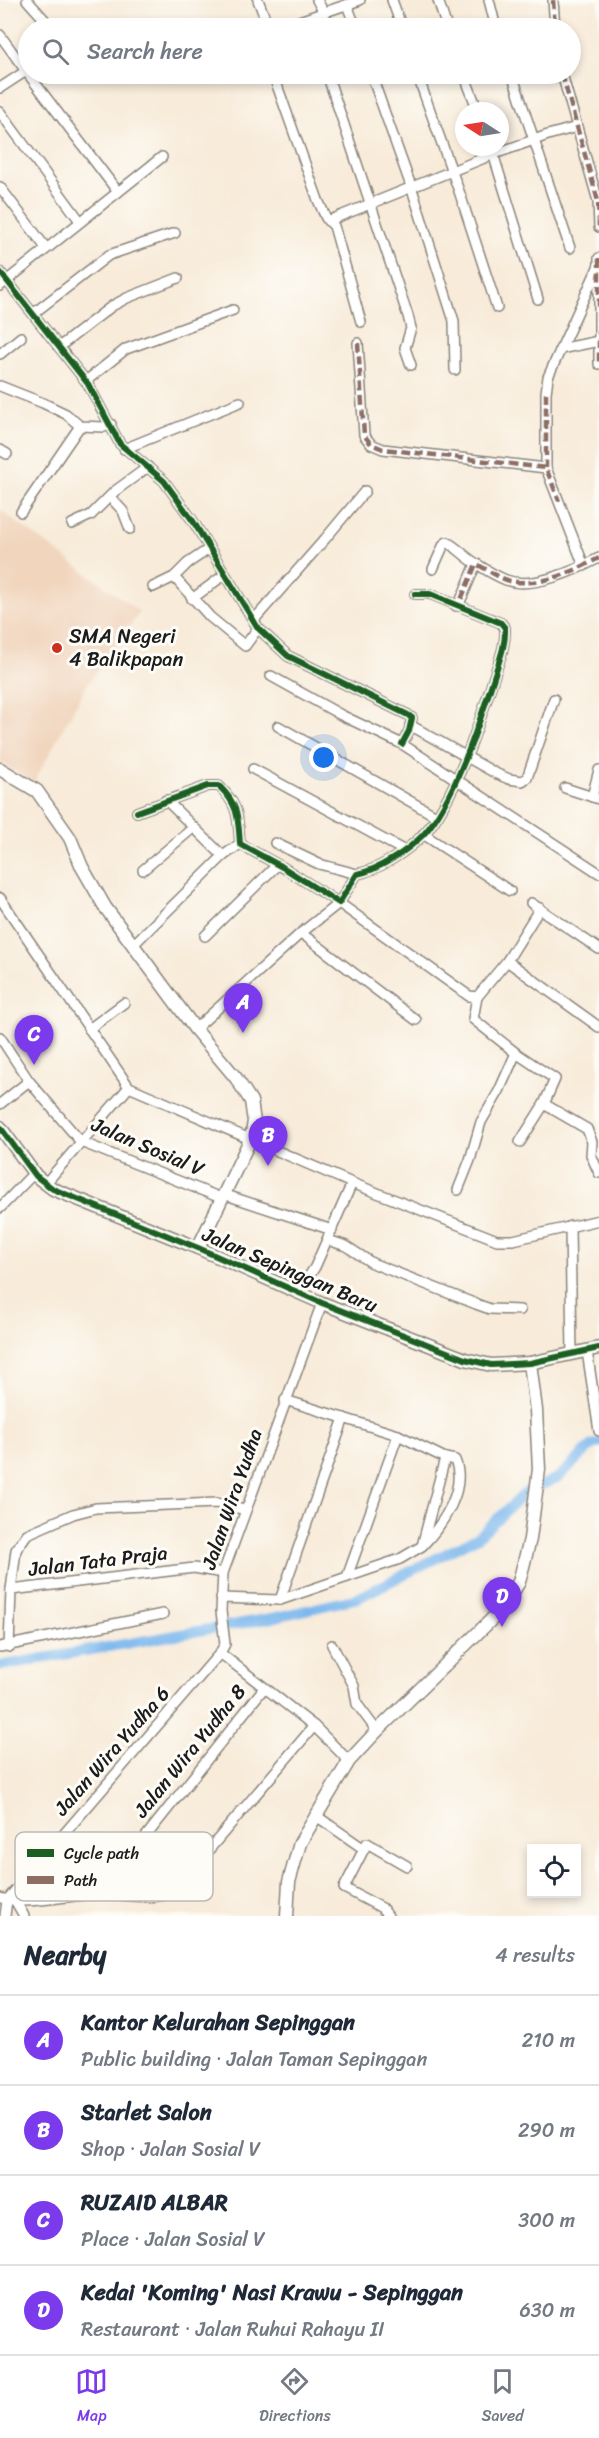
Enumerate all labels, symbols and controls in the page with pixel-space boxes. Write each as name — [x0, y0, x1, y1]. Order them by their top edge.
search box — [18, 18, 581, 84]
text: Search here — [87, 32, 203, 71]
icon: search — [39, 35, 72, 68]
north arrow — [455, 102, 509, 156]
place label: SMA Negeri 4 Balikpapan — [69, 619, 183, 677]
marker: SMA Negeri 4 Balikpapan — [50, 641, 64, 655]
your location — [309, 743, 338, 772]
pin: A — [224, 984, 262, 1033]
pin: C — [15, 1016, 54, 1065]
street label: Jalan Sosial V — [85, 1107, 210, 1187]
pin: B — [248, 1116, 288, 1166]
street label: Jalan Sepinggan Baru — [196, 1217, 384, 1323]
street label: Jalan Wira Yudha — [191, 1424, 272, 1575]
street label: Jalan Tata Praja — [26, 1535, 169, 1587]
pin: D — [482, 1578, 522, 1627]
street label: Jalan Wira Yudha 8 — [124, 1676, 255, 1826]
street label: Jalan Wira Yudha 6 — [45, 1678, 179, 1825]
legend — [15, 1832, 213, 1901]
text: Cycle path — [64, 1839, 139, 1868]
map controls — [527, 1844, 581, 1898]
button: locate — [527, 1844, 581, 1898]
text: Path — [64, 1866, 97, 1895]
text: Nearby — [24, 1932, 106, 1978]
text: 4 results — [495, 1938, 575, 1973]
text: Kantor Kelurahan Sepinggan — [81, 2003, 355, 2042]
text: A — [37, 2023, 50, 2058]
text: 210 m — [522, 2023, 575, 2058]
text: Public building · Jalan Taman Sepinggan — [81, 2042, 427, 2077]
text: Starlet Salon — [81, 2093, 212, 2132]
text: B — [37, 2113, 50, 2148]
text: 290 m — [518, 2113, 575, 2148]
text: Shop · Jalan Sosial V — [81, 2132, 261, 2167]
text: RUZAID ALBAR — [81, 2183, 228, 2222]
text: C — [37, 2203, 50, 2238]
text: 300 m — [518, 2203, 575, 2238]
text: Place · Jalan Sosial V — [81, 2222, 265, 2257]
text: Kedai 'Koming' Nasi Krawu - Sepinggan — [81, 2273, 463, 2312]
text: D — [38, 2293, 49, 2328]
text: 630 m — [519, 2293, 575, 2328]
text: Restaurant · Jalan Ruhui Rahayu II — [81, 2312, 384, 2347]
tab: Map — [75, 2365, 108, 2430]
tab: Directions — [259, 2365, 331, 2430]
tab: Saved — [481, 2365, 524, 2430]

